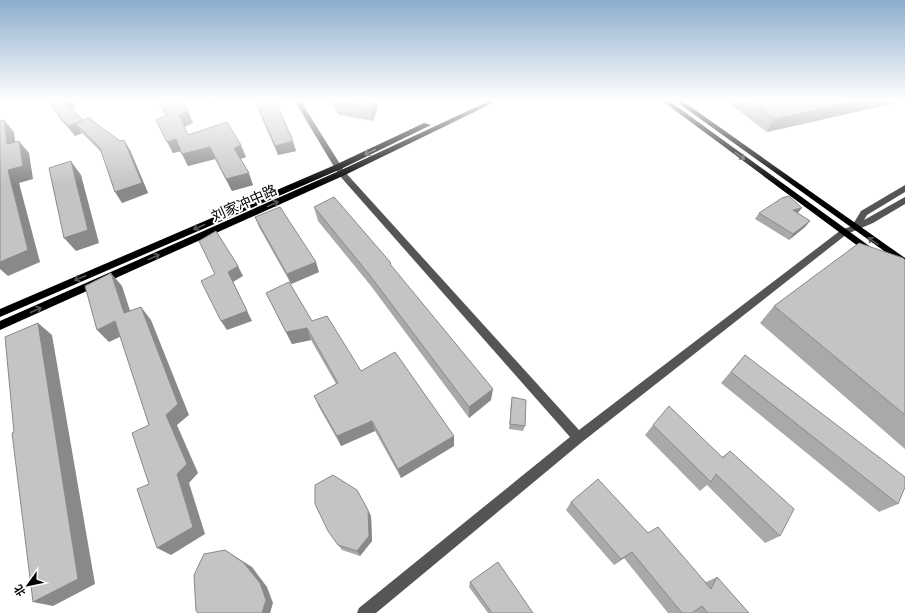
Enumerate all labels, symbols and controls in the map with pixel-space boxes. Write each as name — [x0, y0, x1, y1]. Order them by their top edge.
one-way arrow — [364, 149, 376, 156]
one-way arrow — [735, 152, 746, 161]
street label: 刘家冲中路 — [208, 181, 280, 225]
one-way arrow — [267, 200, 279, 207]
one-way arrow — [194, 223, 206, 231]
one-way arrow — [868, 237, 879, 245]
one-way arrow — [148, 253, 160, 260]
one-way arrow — [74, 275, 86, 282]
one-way arrow — [29, 306, 41, 313]
north arrow — [8, 565, 48, 605]
text: 北 — [11, 582, 28, 599]

